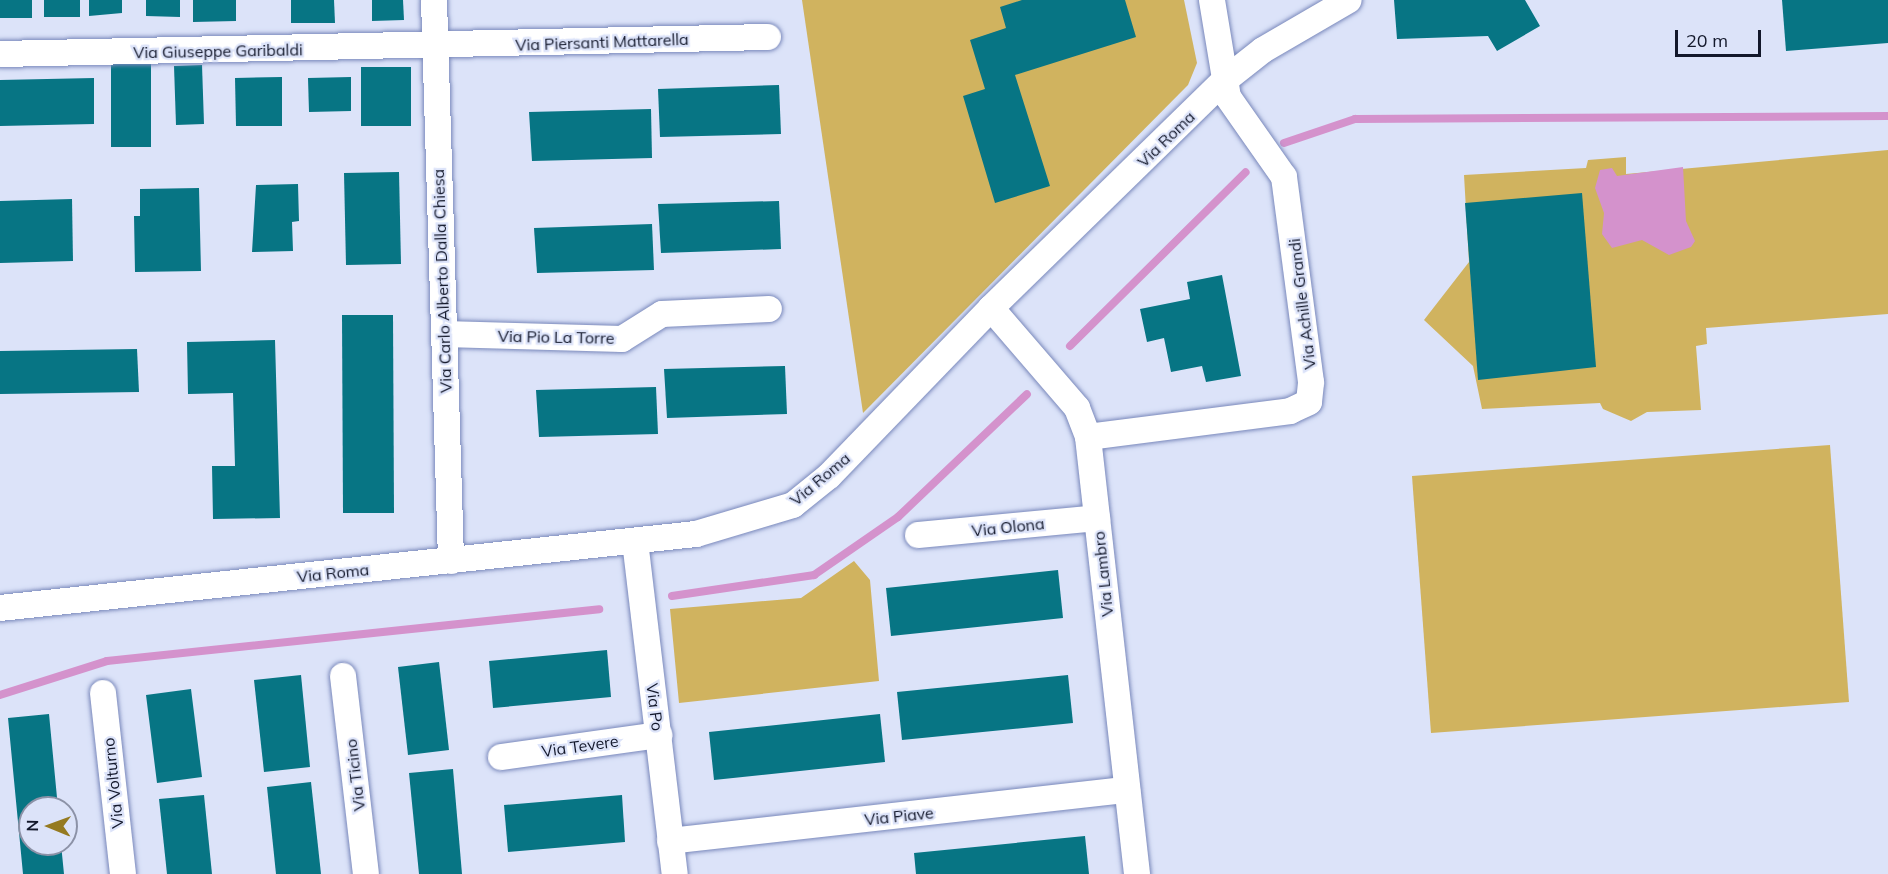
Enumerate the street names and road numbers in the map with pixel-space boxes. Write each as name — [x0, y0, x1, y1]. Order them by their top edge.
street label: Via Piersanti Mattarella — [515, 29, 689, 55]
street label: Via Giuseppe Garibaldi — [133, 40, 303, 62]
street label: Via Roma — [1133, 107, 1199, 171]
street label: Via Carlo Alberto Dalla Chiesa — [428, 169, 456, 393]
street label: Via Achille Grandi — [1284, 237, 1320, 371]
street label: Via Pio La Torre — [498, 326, 614, 348]
street label: Via Roma — [786, 448, 854, 510]
street label: Via Olona — [971, 514, 1045, 540]
street label: Via Lambro — [1089, 530, 1117, 618]
street label: Via Roma — [296, 560, 370, 586]
street label: Via Po — [643, 682, 667, 732]
street label: Via Tevere — [540, 731, 620, 761]
street label: Via Volturno — [99, 737, 127, 829]
street label: Via Ticino — [341, 738, 369, 812]
street label: Via Piave — [863, 803, 935, 829]

